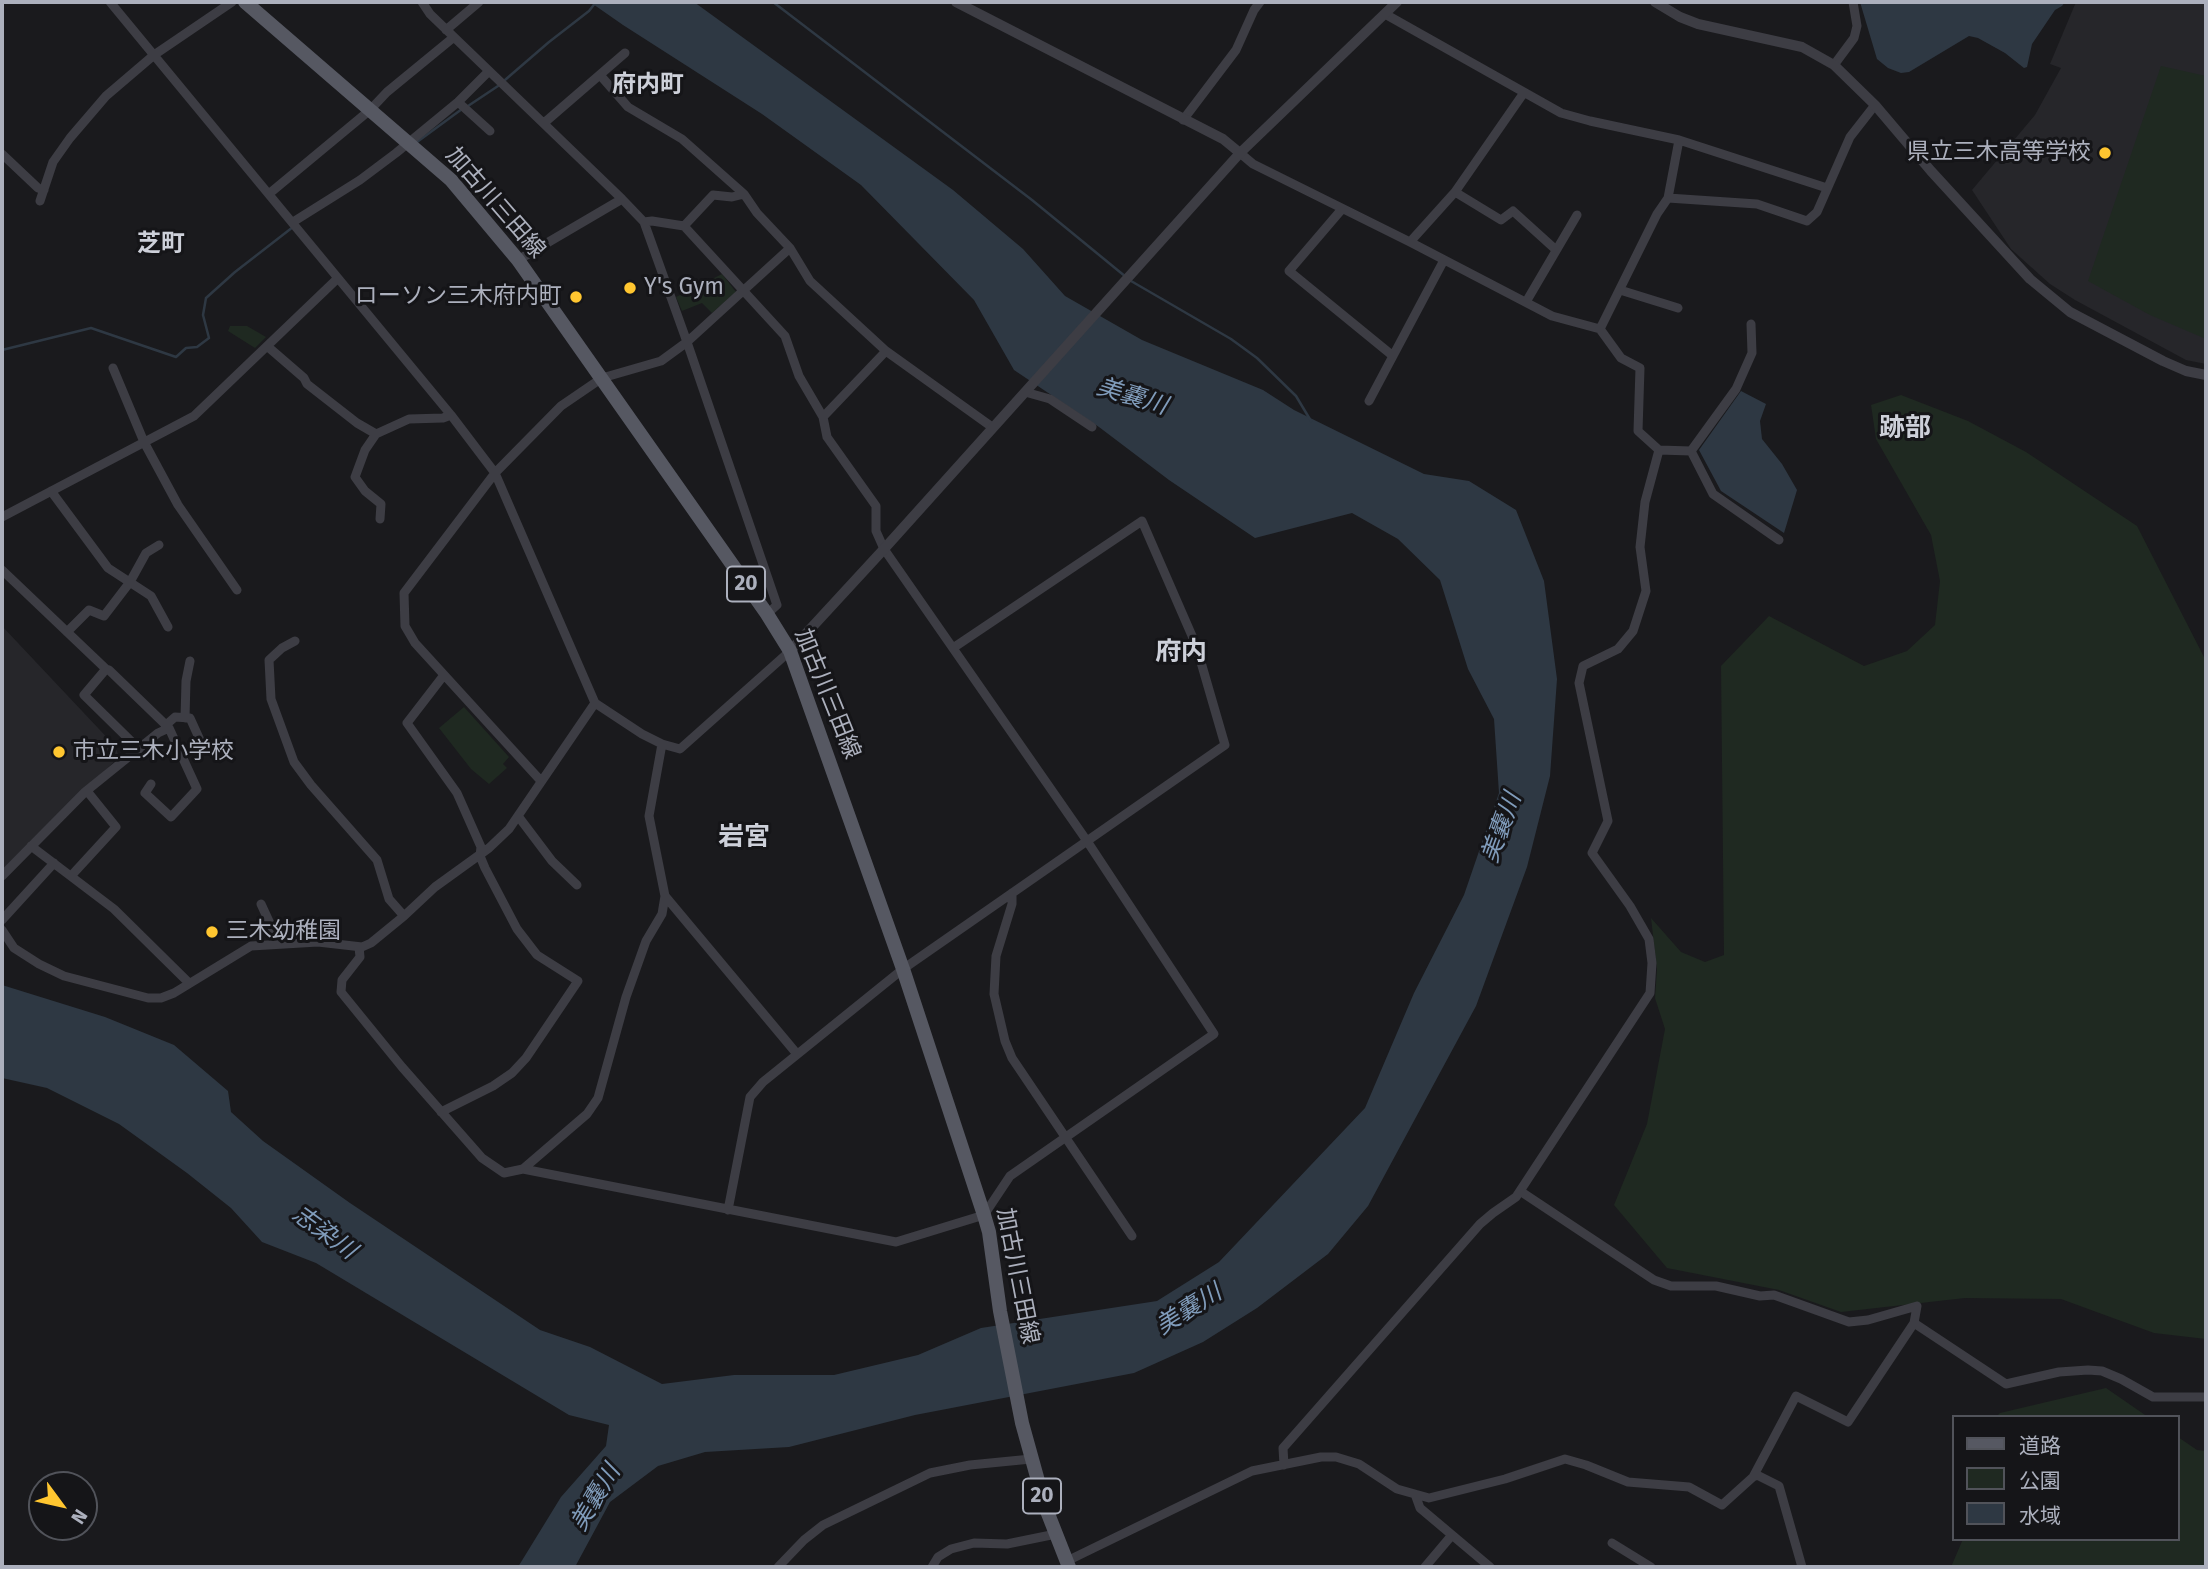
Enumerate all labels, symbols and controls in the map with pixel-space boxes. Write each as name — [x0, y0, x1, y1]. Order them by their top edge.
district label: 府内町 — [612, 71, 684, 99]
place label: 県立三木高等学校 — [1907, 139, 2091, 167]
street label: 加古川三田線 — [439, 142, 551, 264]
marker: 県立三木高等学校 — [2097, 145, 2113, 161]
district label: 芝町 — [137, 230, 185, 258]
place label: Y's Gym — [644, 274, 724, 302]
marker: Y's Gym — [622, 280, 638, 296]
place label: ローソン三木府内町 — [355, 283, 562, 311]
marker: ローソン三木府内町 — [568, 289, 584, 305]
water label: 美嚢川 — [1093, 373, 1171, 421]
district label: 跡部 — [1879, 413, 1931, 445]
road number: 20 — [727, 566, 765, 602]
street label: 加古川三田線 — [788, 625, 866, 763]
district label: 府内 — [1155, 637, 1207, 669]
place label: 市立三木小学校 — [73, 738, 234, 766]
marker: 市立三木小学校 — [51, 744, 67, 760]
water label: 美嚢川 — [1476, 789, 1528, 867]
district label: 岩宮 — [718, 822, 770, 854]
place label: 三木幼稚園 — [226, 918, 341, 946]
marker: 三木幼稚園 — [204, 924, 220, 940]
water label: 志染川 — [286, 1200, 362, 1266]
street label: 加古川三田線 — [990, 1206, 1044, 1346]
water label: 美嚢川 — [1151, 1279, 1227, 1341]
legend — [1952, 1415, 2180, 1541]
text: 道路 — [2019, 1433, 2061, 1459]
water label: 美嚢川 — [565, 1460, 627, 1536]
text: 公園 — [2019, 1468, 2061, 1494]
north arrow — [28, 1471, 98, 1541]
road number: 20 — [1023, 1478, 1061, 1514]
text: 水域 — [2019, 1503, 2061, 1529]
text: N — [66, 1505, 92, 1528]

